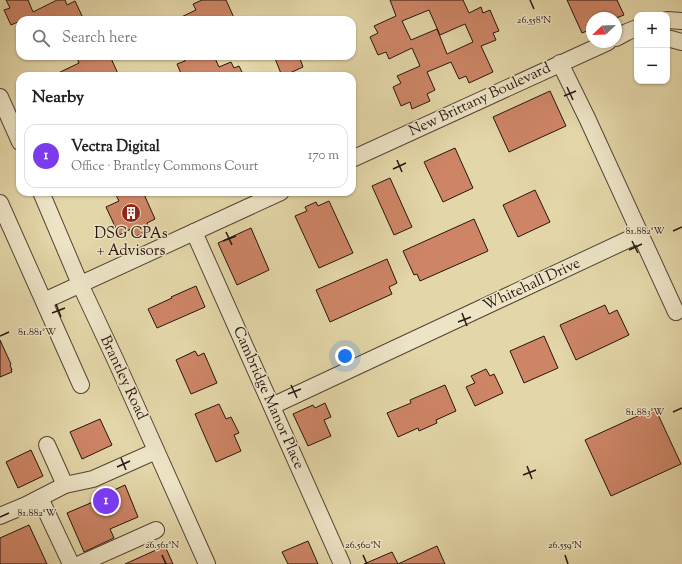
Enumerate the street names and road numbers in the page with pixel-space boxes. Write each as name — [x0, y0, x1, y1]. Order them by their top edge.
street label: New Brittany Boulevard — [406, 58, 555, 142]
street label: Whitehall Drive — [480, 253, 584, 317]
street label: Cambridge Manor Place — [227, 323, 309, 473]
street label: Brantley Road — [94, 332, 152, 424]

